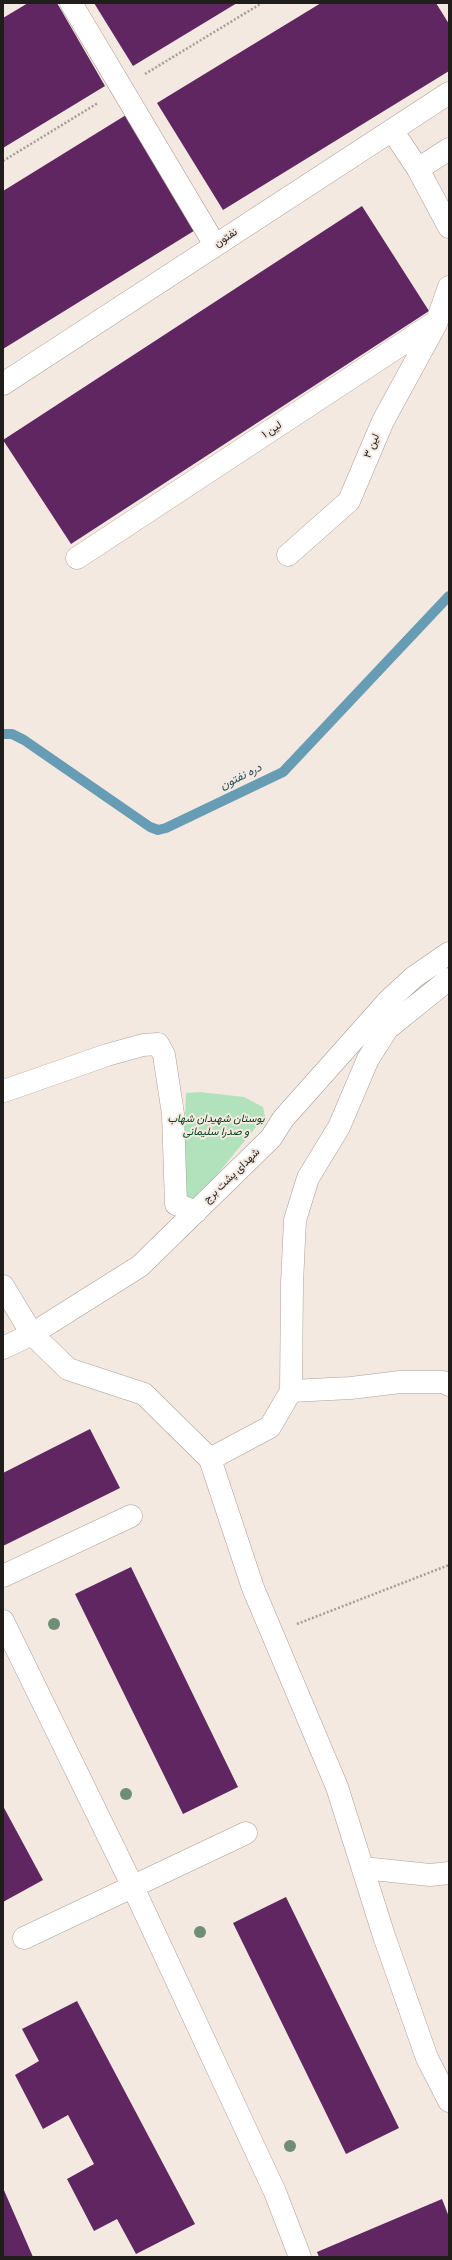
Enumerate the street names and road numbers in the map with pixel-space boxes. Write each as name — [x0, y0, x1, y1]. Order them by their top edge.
street label: نفتون — [212, 226, 240, 250]
street label: لین ۱ — [260, 419, 284, 441]
street label: لین ۳ — [361, 432, 383, 460]
street label: شهدای پشت برج — [201, 1146, 263, 1206]

